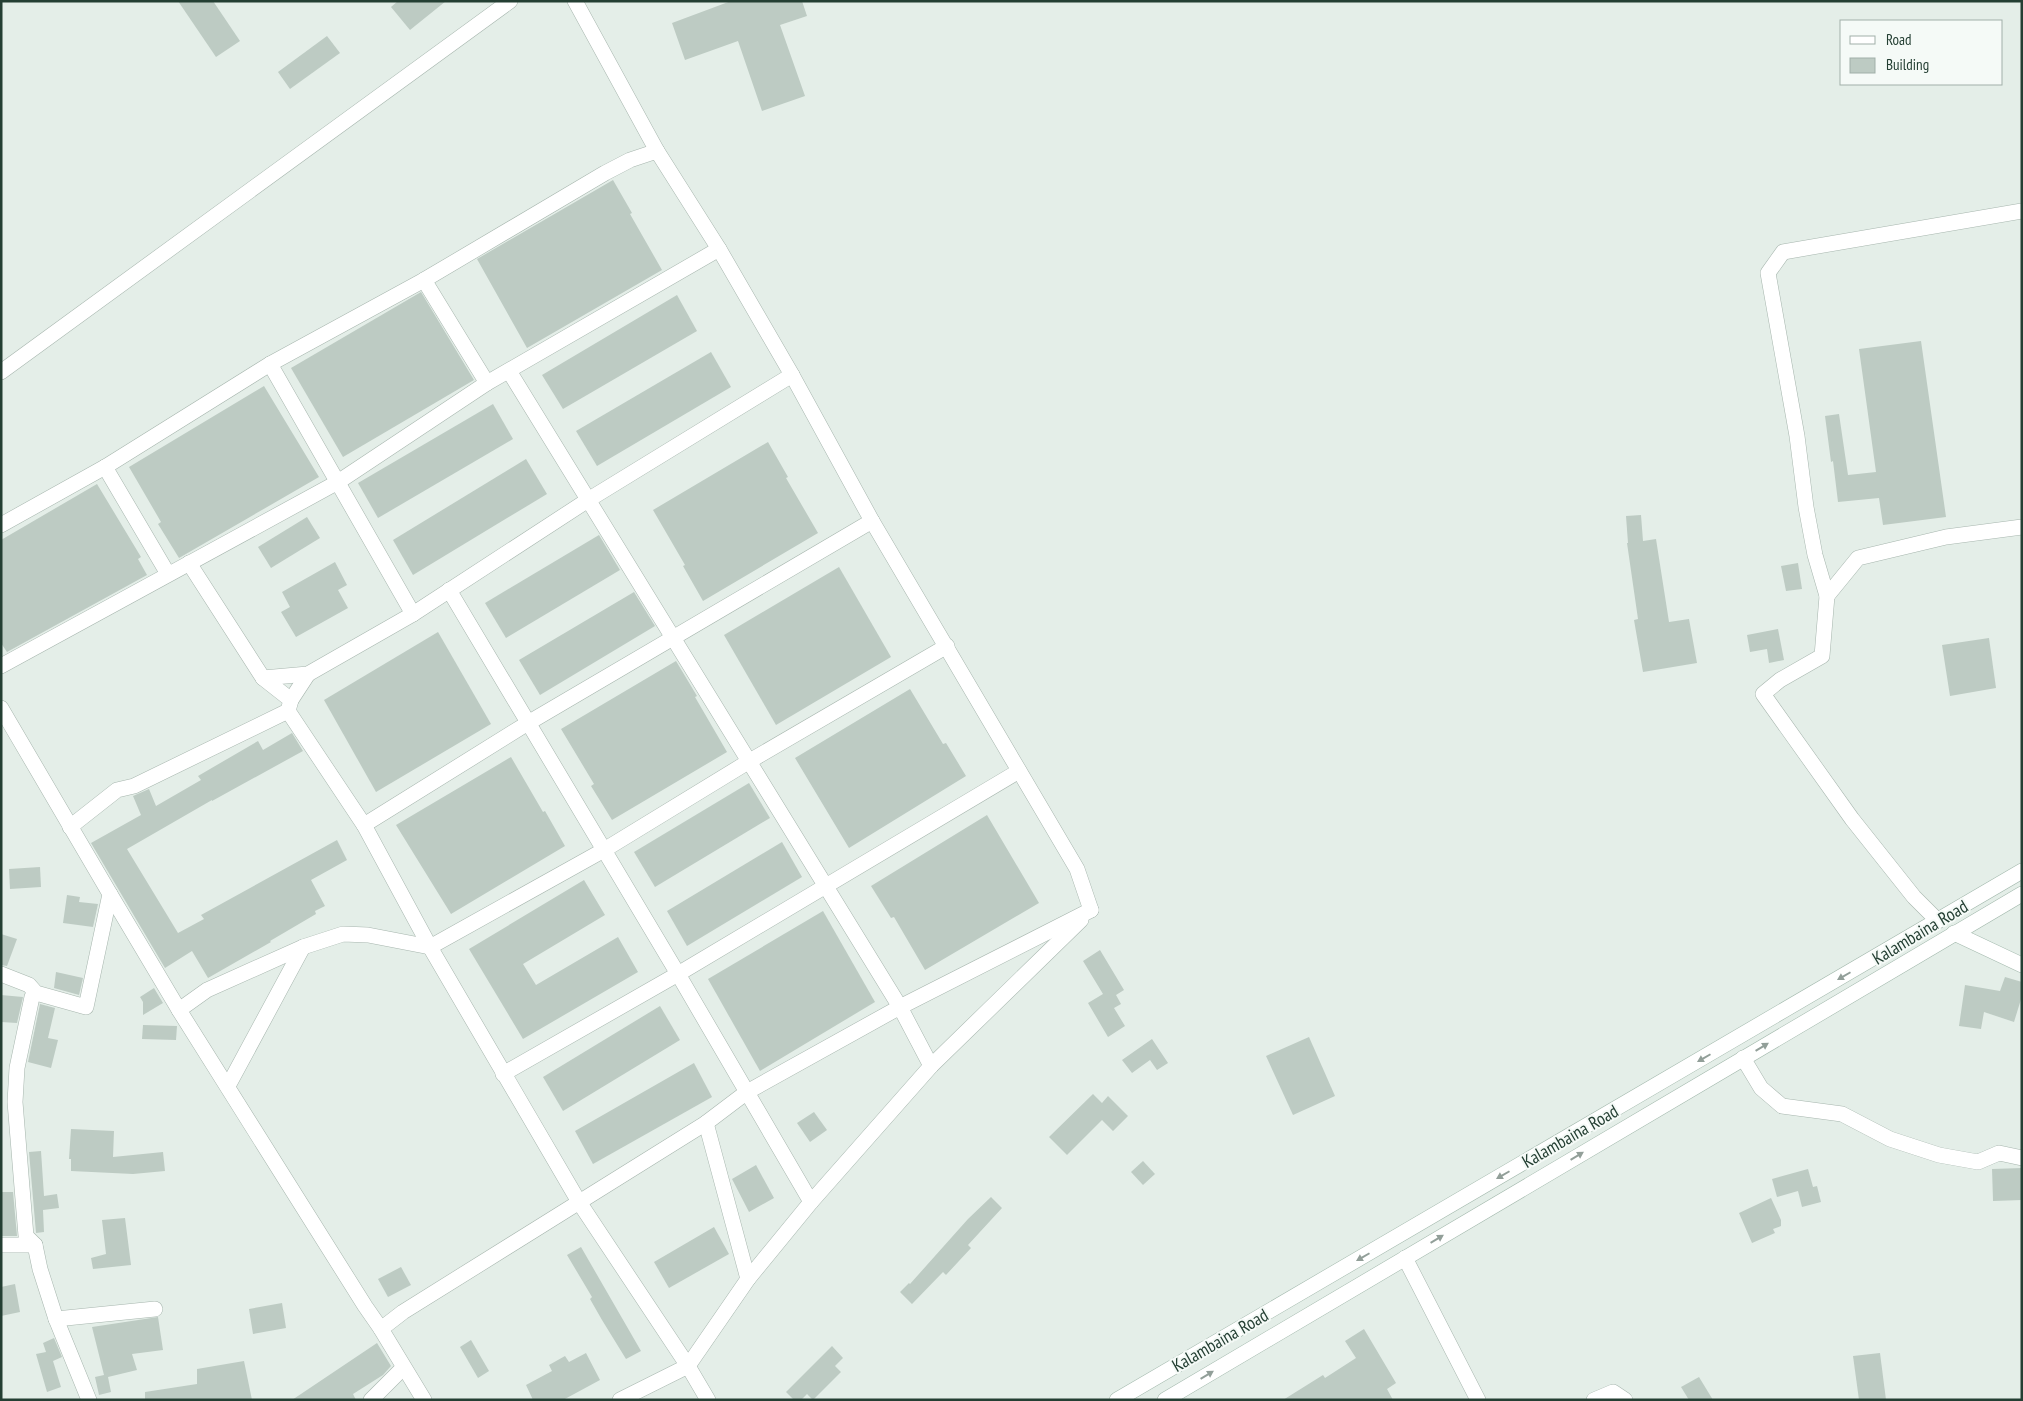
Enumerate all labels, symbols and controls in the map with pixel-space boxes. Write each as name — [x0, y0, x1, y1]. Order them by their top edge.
legend — [1840, 20, 2003, 85]
text: Road — [1886, 30, 1912, 49]
text: Building — [1886, 55, 1929, 74]
street label: Kalambaina Road — [1868, 894, 1972, 970]
one-way arrow — [1837, 972, 1852, 980]
one-way arrow — [1755, 1042, 1768, 1051]
one-way arrow — [1697, 1053, 1710, 1062]
street label: Kalambaina Road — [1518, 1099, 1622, 1173]
one-way arrow — [1570, 1152, 1583, 1161]
one-way arrow — [1496, 1170, 1510, 1179]
one-way arrow — [1430, 1234, 1443, 1243]
one-way arrow — [1356, 1252, 1369, 1261]
street label: Kalambaina Road — [1168, 1303, 1272, 1377]
one-way arrow — [1199, 1371, 1214, 1379]

